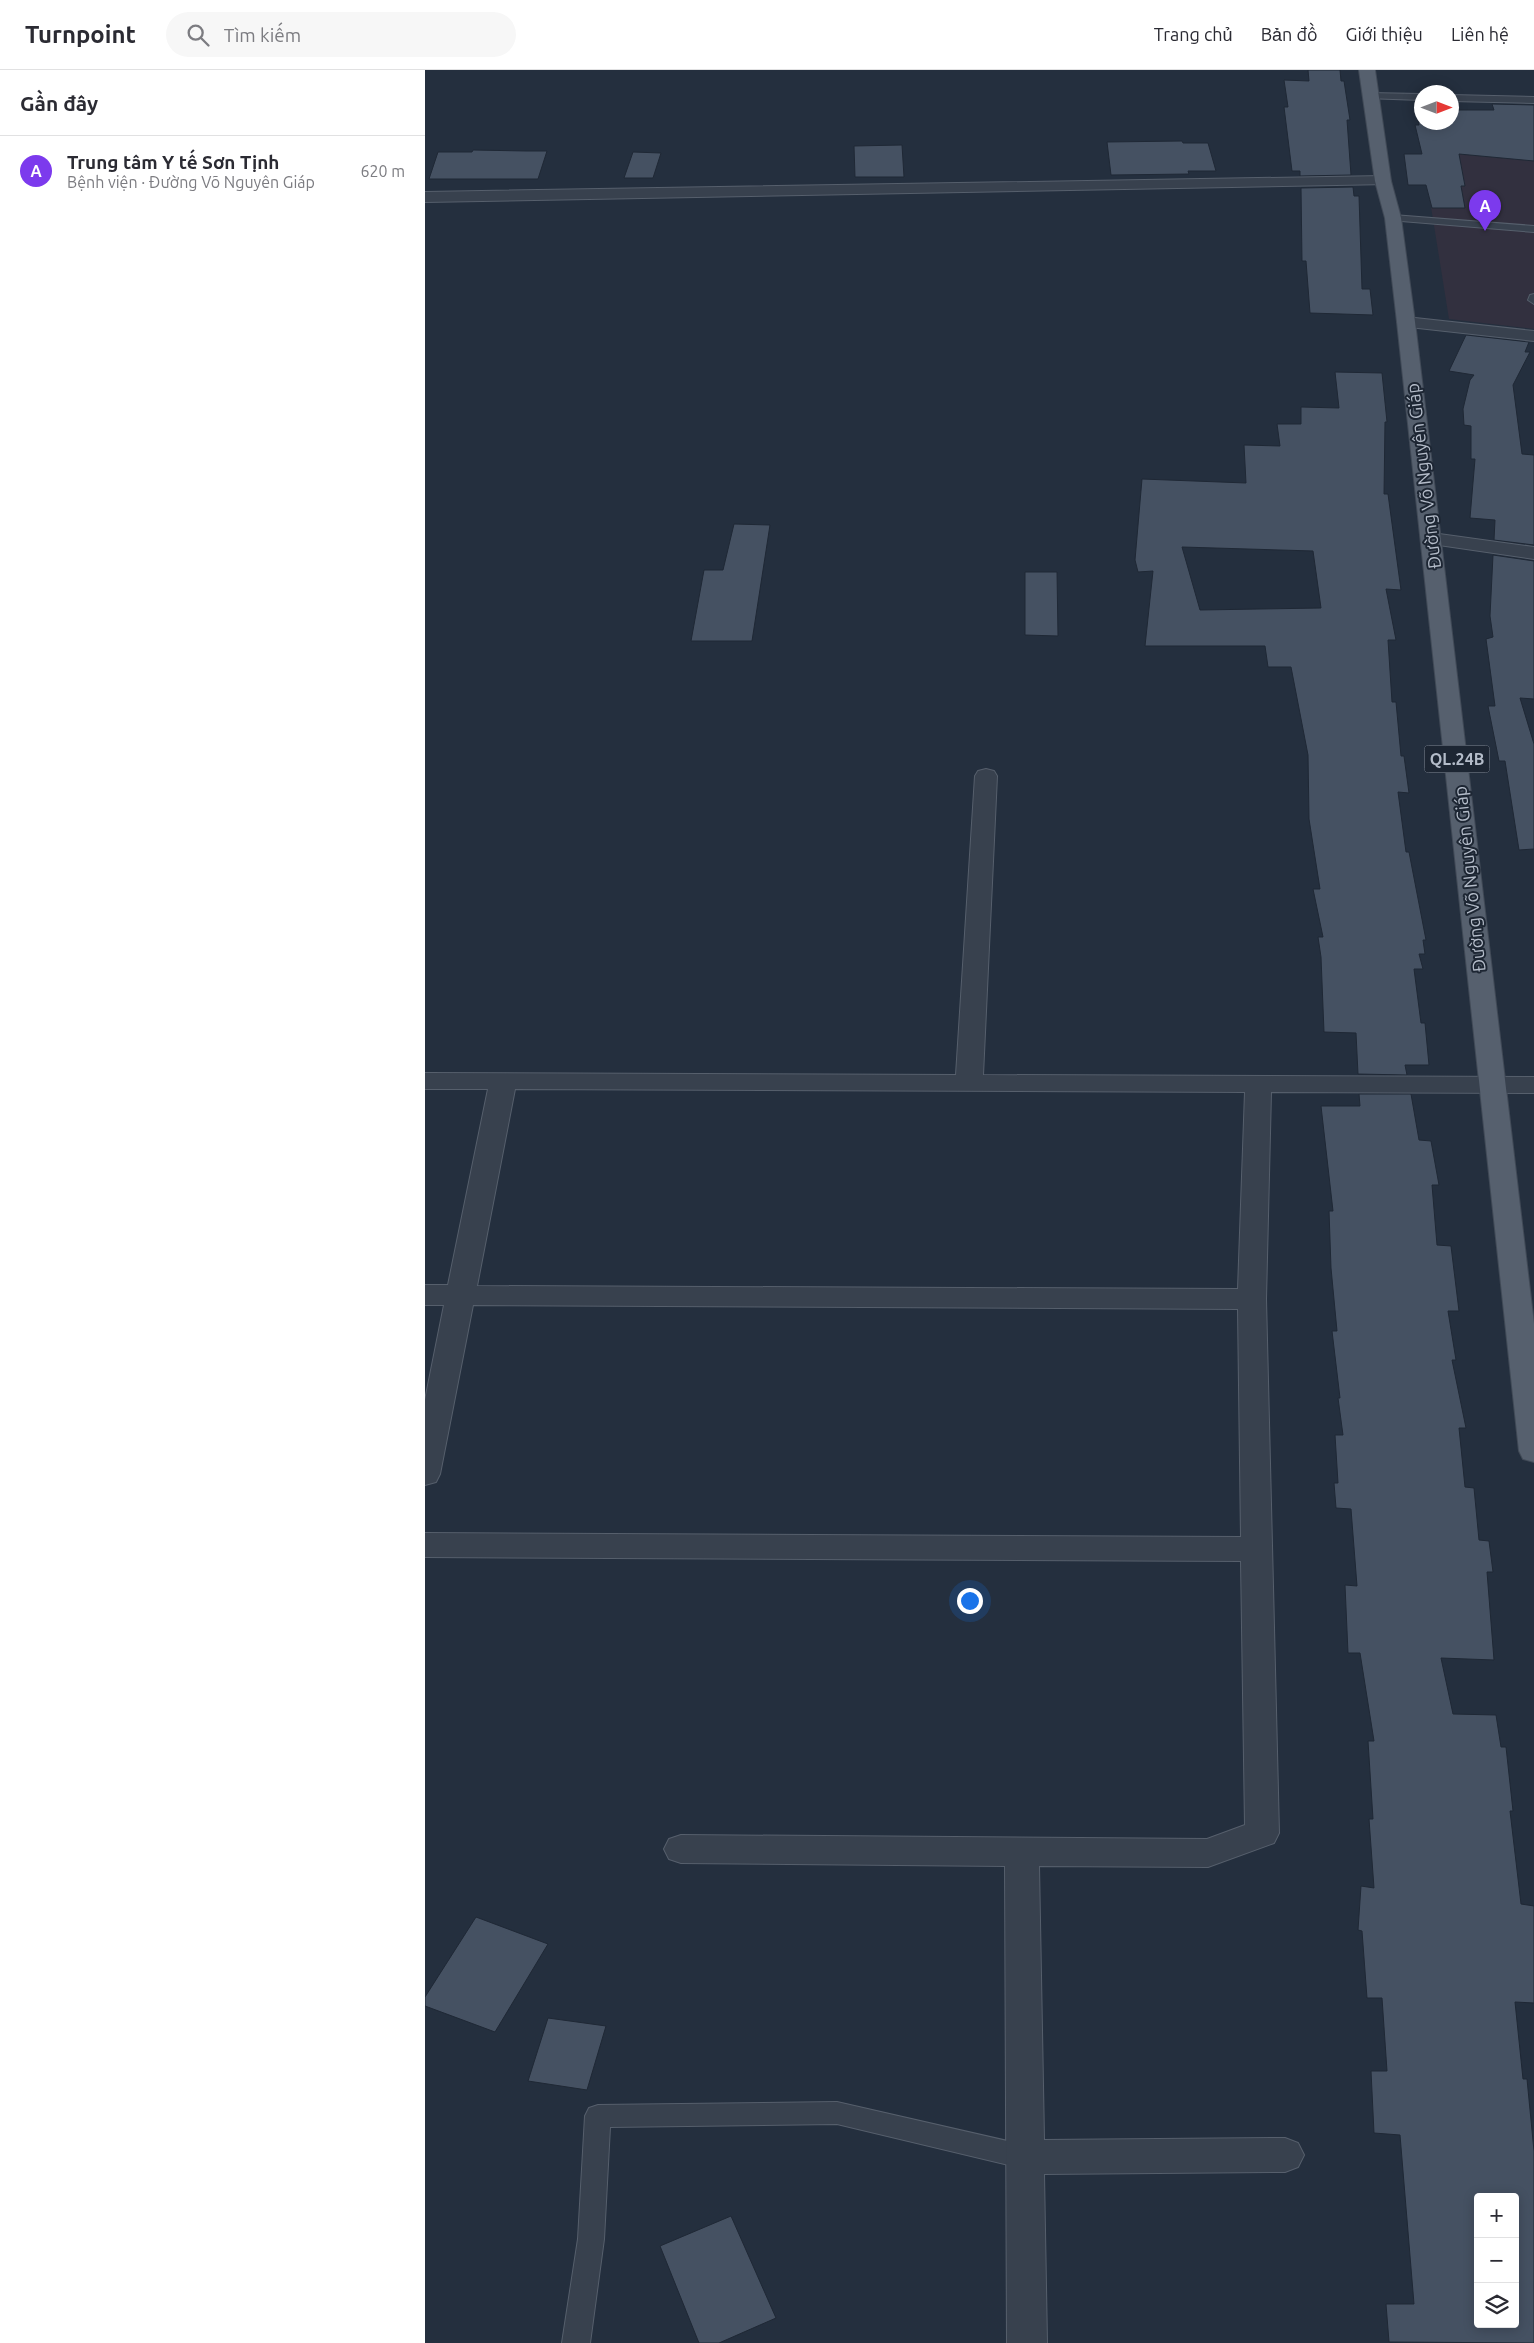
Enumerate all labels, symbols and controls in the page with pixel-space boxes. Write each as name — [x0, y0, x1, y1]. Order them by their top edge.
search box — [166, 12, 516, 57]
text: Turnpoint — [25, 21, 136, 48]
icon: search — [184, 21, 212, 49]
text: Tìm kiếm — [224, 24, 301, 46]
text: Trang chủ — [1154, 24, 1233, 44]
text: Bản đồ — [1261, 24, 1318, 44]
text: Giới thiệu — [1346, 24, 1423, 44]
text: Liên hệ — [1451, 24, 1509, 44]
north arrow — [1414, 85, 1459, 130]
text: Gần đây — [20, 91, 98, 115]
text: Trung tâm Y tế Sơn Tịnh — [67, 151, 279, 173]
text: A — [30, 162, 42, 180]
text: 620 m — [360, 162, 405, 180]
text: Bệnh viện · Đường Võ Nguyên Giáp — [67, 173, 315, 191]
pin: A — [1469, 190, 1501, 231]
street label: Đường Võ Nguyên Giáp — [1402, 382, 1444, 570]
road number: QL.24B — [1425, 746, 1489, 772]
street label: Đường Võ Nguyên Giáp — [1449, 785, 1489, 973]
your location — [957, 1588, 983, 1614]
map controls — [1474, 2193, 1519, 2328]
button: + — [1474, 2193, 1519, 2238]
button: − — [1474, 2238, 1519, 2283]
button: layers — [1474, 2283, 1519, 2328]

